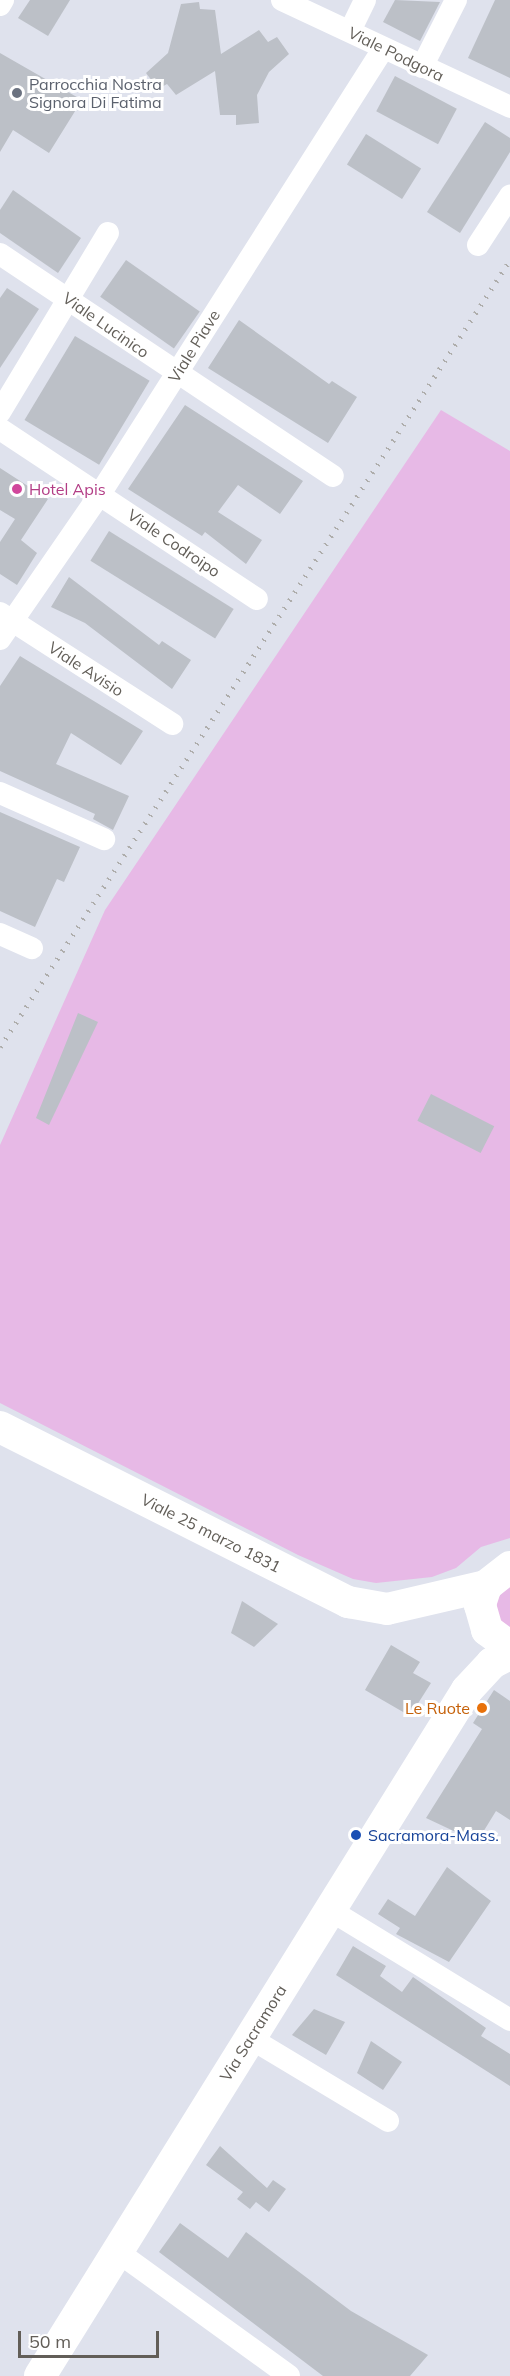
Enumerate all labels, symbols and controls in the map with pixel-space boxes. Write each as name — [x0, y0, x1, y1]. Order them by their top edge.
street label: Viale Podgora — [345, 23, 447, 85]
place label: Parrocchia Nostra Signora Di Fatima — [29, 74, 162, 112]
marker: Parrocchia Nostra Signora Di Fatima — [10, 86, 24, 100]
street label: Viale Lucinico — [59, 288, 153, 362]
street label: Viale Piave — [164, 306, 224, 386]
place label: Hotel Apis — [29, 479, 106, 499]
marker: Hotel Apis — [10, 482, 24, 496]
street label: Viale Codroipo — [124, 505, 224, 581]
street label: Viale Avisio — [45, 638, 127, 700]
street label: Viale 25 marzo 1831 — [138, 1489, 284, 1577]
place label: Le Ruote — [405, 1698, 470, 1718]
marker: Le Ruote — [475, 1701, 489, 1715]
place label: Sacramora-Mass. — [368, 1825, 499, 1845]
marker: Sacramora-Mass. — [349, 1828, 363, 1842]
street label: Via Sacramora — [216, 1981, 290, 2085]
scale bar — [21, 2319, 162, 2357]
text: 50 m — [29, 2330, 71, 2353]

